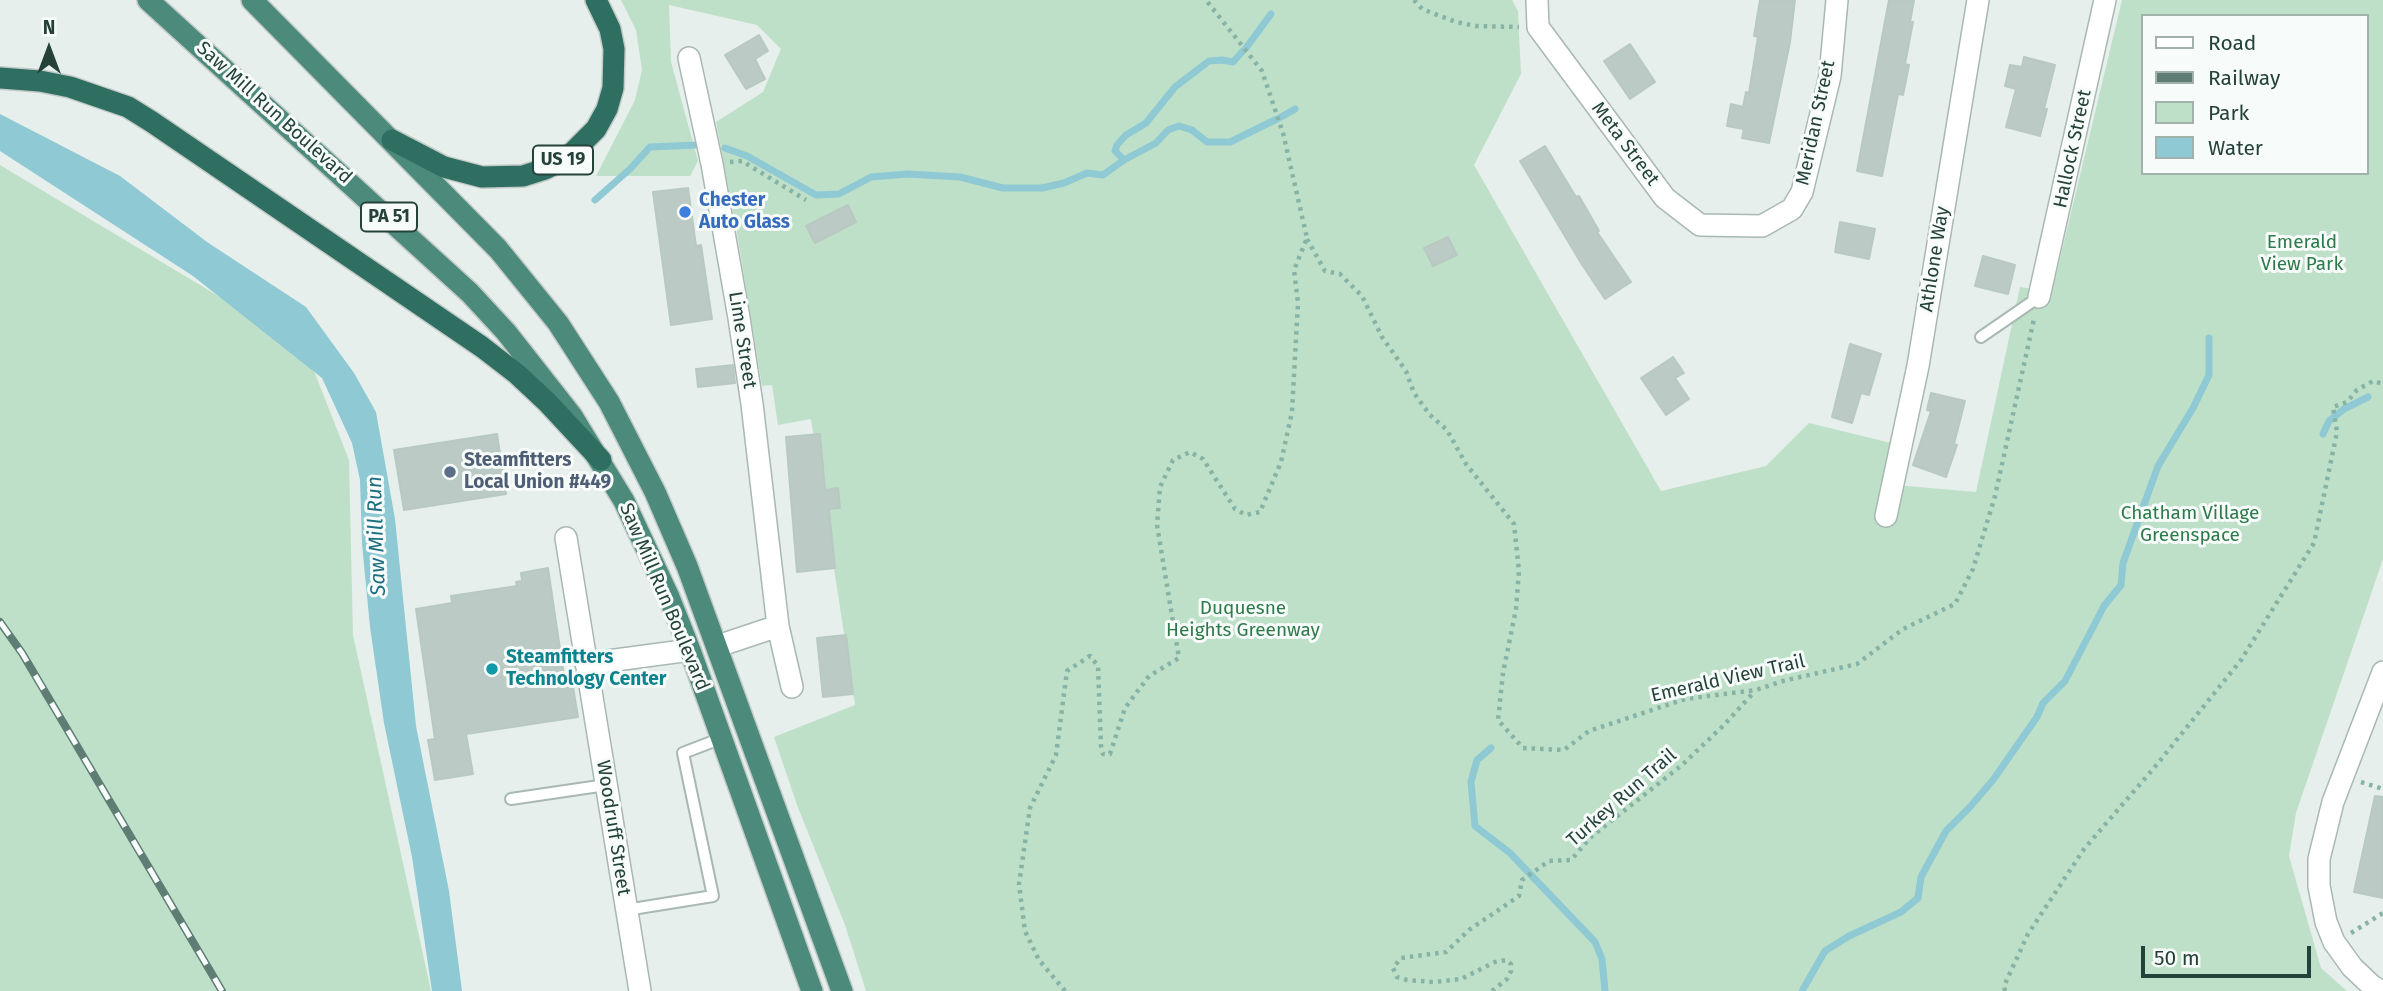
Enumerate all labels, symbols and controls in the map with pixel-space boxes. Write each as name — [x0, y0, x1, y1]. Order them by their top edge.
north arrow — [14, 14, 84, 84]
legend — [2142, 14, 2369, 175]
text: N — [43, 16, 55, 39]
text: Road — [2208, 30, 2256, 56]
street label: Saw Mill Run Boulevard — [192, 37, 356, 189]
street label: Meridan Street — [1792, 58, 1840, 188]
text: Railway — [2208, 65, 2280, 91]
street label: Hallock Street — [2049, 88, 2097, 210]
street label: Meta Street — [1586, 98, 1664, 190]
text: Park — [2208, 100, 2249, 126]
text: Water — [2208, 135, 2263, 161]
road number: US 19 — [533, 146, 593, 174]
place label: Chester Auto Glass — [699, 190, 790, 234]
road number: PA 51 — [361, 202, 417, 232]
marker: Chester Auto Glass — [677, 204, 693, 220]
street label: Athlone Way — [1915, 205, 1955, 313]
park label: Emerald View Park — [2261, 232, 2343, 276]
street label: Lime Street — [723, 290, 761, 390]
place label: Steamfitters Local Union #449 — [464, 450, 611, 494]
marker: Steamfitters Local Union #449 — [442, 464, 458, 480]
water label: Saw Mill Run — [362, 476, 392, 596]
street label: Saw Mill Run Boulevard — [614, 500, 714, 694]
park label: Chatham Village Greenspace — [2121, 503, 2259, 547]
park label: Duquesne Heights Greenway — [1166, 598, 1320, 642]
place label: Steamfitters Technology Center — [506, 647, 666, 691]
street label: Emerald View Trail — [1649, 650, 1807, 708]
marker: Steamfitters Technology Center — [484, 661, 500, 677]
street label: Turkey Run Trail — [1563, 744, 1681, 852]
street label: Woodruff Street — [591, 759, 635, 897]
scale bar — [2145, 932, 2315, 976]
text: 50 m — [2154, 945, 2200, 971]

